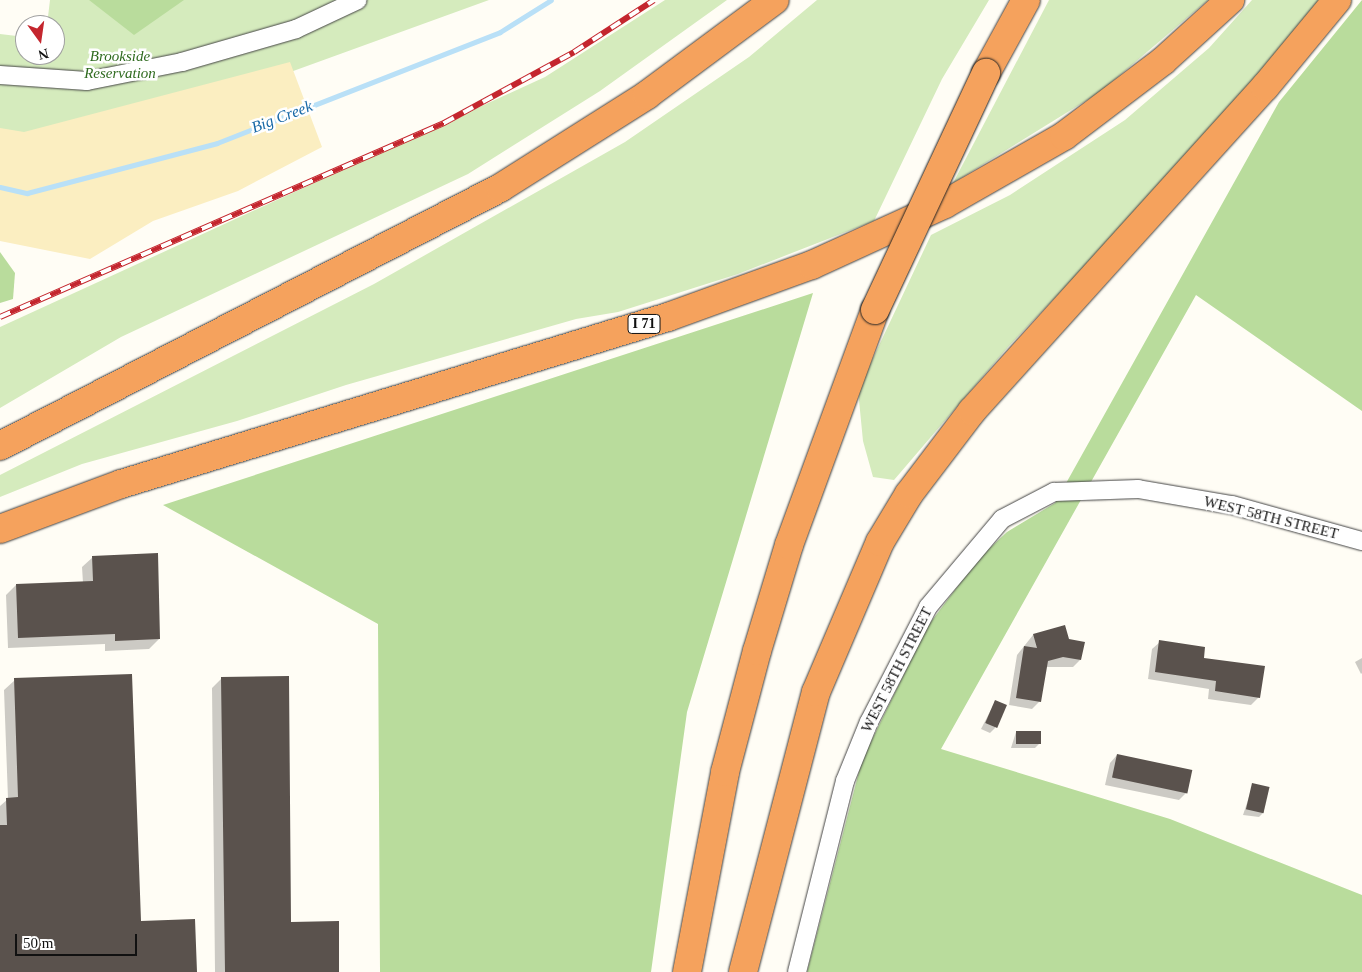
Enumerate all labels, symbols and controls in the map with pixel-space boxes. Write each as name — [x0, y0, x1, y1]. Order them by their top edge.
north arrow — [15, 15, 65, 65]
text: N — [37, 46, 50, 63]
park label: Brookside Reservation — [84, 47, 156, 82]
water label: Big Creek — [249, 97, 315, 137]
road number: I 71 — [626, 312, 662, 336]
street label: WEST 58TH STREET — [1202, 493, 1340, 543]
street label: WEST 58TH STREET — [858, 604, 936, 736]
scale bar — [18, 924, 140, 956]
text: 50 m — [23, 935, 53, 951]

